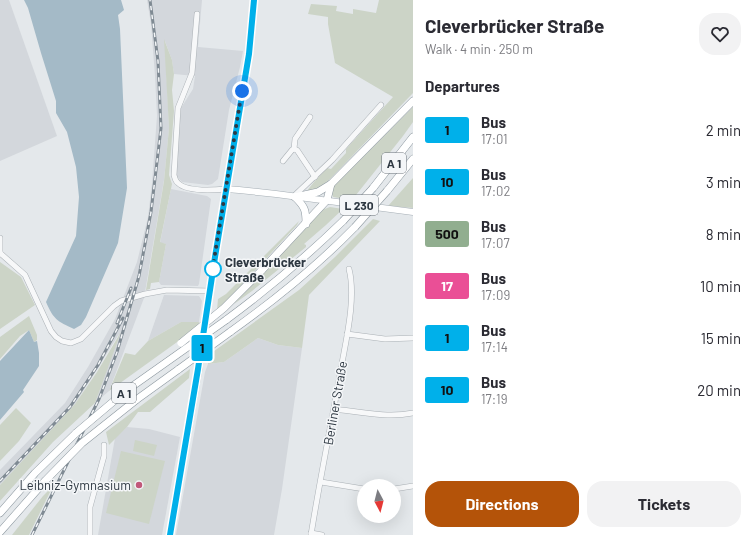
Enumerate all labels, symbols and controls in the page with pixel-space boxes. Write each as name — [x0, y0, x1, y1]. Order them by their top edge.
button: heart — [699, 13, 741, 55]
text: Cleverbrücker Straße — [425, 14, 604, 37]
text: Walk · 4 min · 250 m — [425, 41, 533, 57]
text: Departures — [425, 77, 500, 95]
your location — [232, 81, 252, 101]
text: Bus — [481, 113, 506, 131]
text: 1 — [445, 121, 449, 138]
text: 2 min — [706, 121, 741, 139]
text: 17:01 — [481, 131, 508, 147]
road number: A 1 — [382, 153, 406, 173]
text: Bus — [481, 165, 506, 183]
text: 10 — [441, 173, 453, 190]
text: 3 min — [706, 173, 741, 191]
text: 17:02 — [481, 183, 510, 199]
road number: L 230 — [340, 195, 378, 215]
text: Bus — [481, 217, 506, 235]
text: 500 — [435, 225, 459, 242]
text: 8 min — [706, 225, 741, 243]
text: 17:07 — [481, 235, 510, 251]
place label: Cleverbrücker Straße — [225, 254, 306, 285]
marker: Cleverbrücker Straße — [204, 260, 222, 278]
text: Bus — [481, 269, 506, 287]
text: 17 — [441, 277, 453, 294]
text: 10 min — [700, 277, 741, 295]
text: 17:09 — [481, 287, 510, 303]
text: Bus — [481, 321, 506, 339]
text: 1 — [445, 329, 449, 346]
text: 15 min — [701, 329, 741, 347]
line badge: 1 — [189, 335, 215, 361]
text: 1 — [200, 339, 204, 356]
text: 17:14 — [481, 339, 508, 355]
street label: Berliner Straße — [320, 360, 350, 446]
text: Bus — [481, 373, 506, 391]
text: 10 — [441, 381, 453, 398]
text: 20 min — [697, 381, 741, 399]
road number: A 1 — [112, 383, 136, 403]
text: 17:19 — [481, 391, 507, 407]
place label: Leibniz-Gymnasium — [19, 477, 131, 493]
north arrow — [357, 479, 401, 523]
map controls — [357, 479, 401, 523]
marker: Leibniz-Gymnasium — [134, 480, 144, 490]
button: Directions — [425, 481, 579, 527]
button: Tickets — [587, 481, 741, 527]

